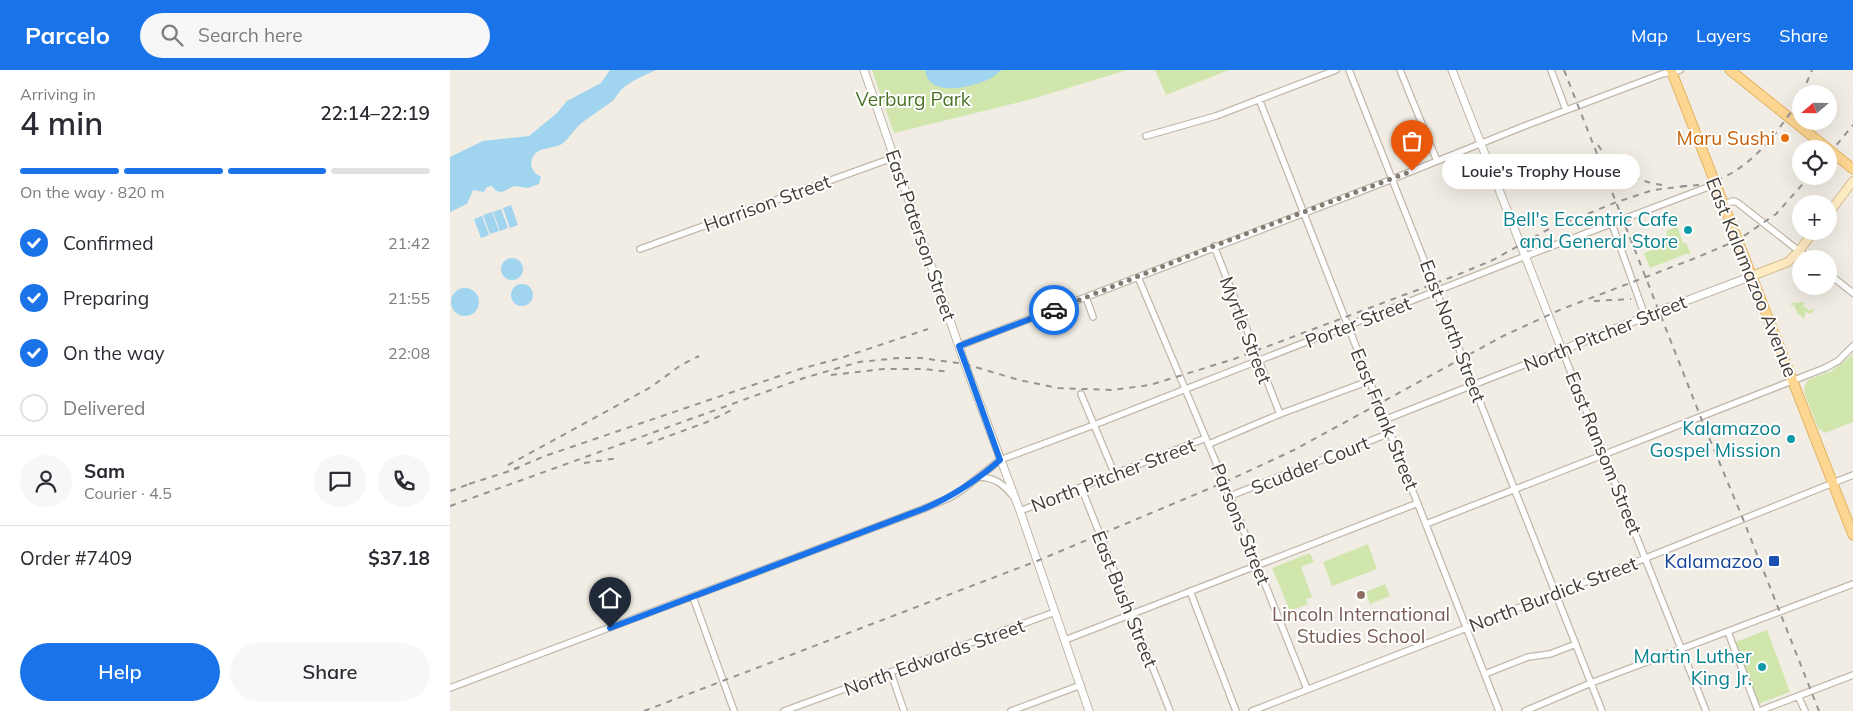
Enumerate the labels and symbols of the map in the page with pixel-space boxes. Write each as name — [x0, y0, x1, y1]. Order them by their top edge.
north arrow — [1792, 85, 1838, 130]
park label: Verburg Park — [856, 87, 971, 111]
pin — [1391, 120, 1433, 171]
place label: Maru Sushi — [1677, 126, 1775, 150]
marker: Maru Sushi — [1779, 132, 1791, 144]
street label: East Paterson Street — [880, 146, 962, 324]
callout: Louie's Trophy House — [1442, 154, 1640, 188]
street label: Harrison Street — [700, 169, 834, 237]
street label: East Kalamazoo Avenue — [1701, 174, 1803, 380]
place label: Bell's Eccentric Cafe and General Store — [1503, 207, 1678, 253]
marker: Bell's Eccentric Cafe and General Store — [1682, 224, 1694, 236]
street label: East North Street — [1415, 256, 1491, 406]
street label: Myrtle Street — [1215, 273, 1278, 387]
courier — [1029, 285, 1079, 335]
street label: North Pitcher Street — [1520, 289, 1690, 377]
street label: Porter Street — [1302, 291, 1415, 353]
street label: East Frank Street — [1346, 345, 1424, 494]
street label: East Ransom Street — [1560, 368, 1648, 538]
place label: Kalamazoo Gospel Mission — [1649, 416, 1781, 462]
street label: Scudder Court — [1247, 430, 1373, 500]
street label: North Pitcher Street — [1028, 433, 1199, 517]
marker: Kalamazoo Gospel Mission — [1785, 433, 1797, 445]
street label: Parsons Street — [1206, 460, 1276, 588]
street label: East Bush Street — [1087, 527, 1163, 671]
place label: Kalamazoo — [1664, 549, 1763, 573]
street label: North Burdick Street — [1465, 551, 1641, 637]
marker: Kalamazoo — [1767, 554, 1781, 568]
pin — [589, 577, 631, 628]
marker: Lincoln International Studies School — [1355, 589, 1367, 601]
place label: Lincoln International Studies School — [1272, 602, 1450, 648]
street label: North Edwards Street — [840, 613, 1028, 701]
place label: Martin Luther King Jr. — [1633, 644, 1752, 690]
marker: Martin Luther King Jr. — [1756, 661, 1768, 673]

